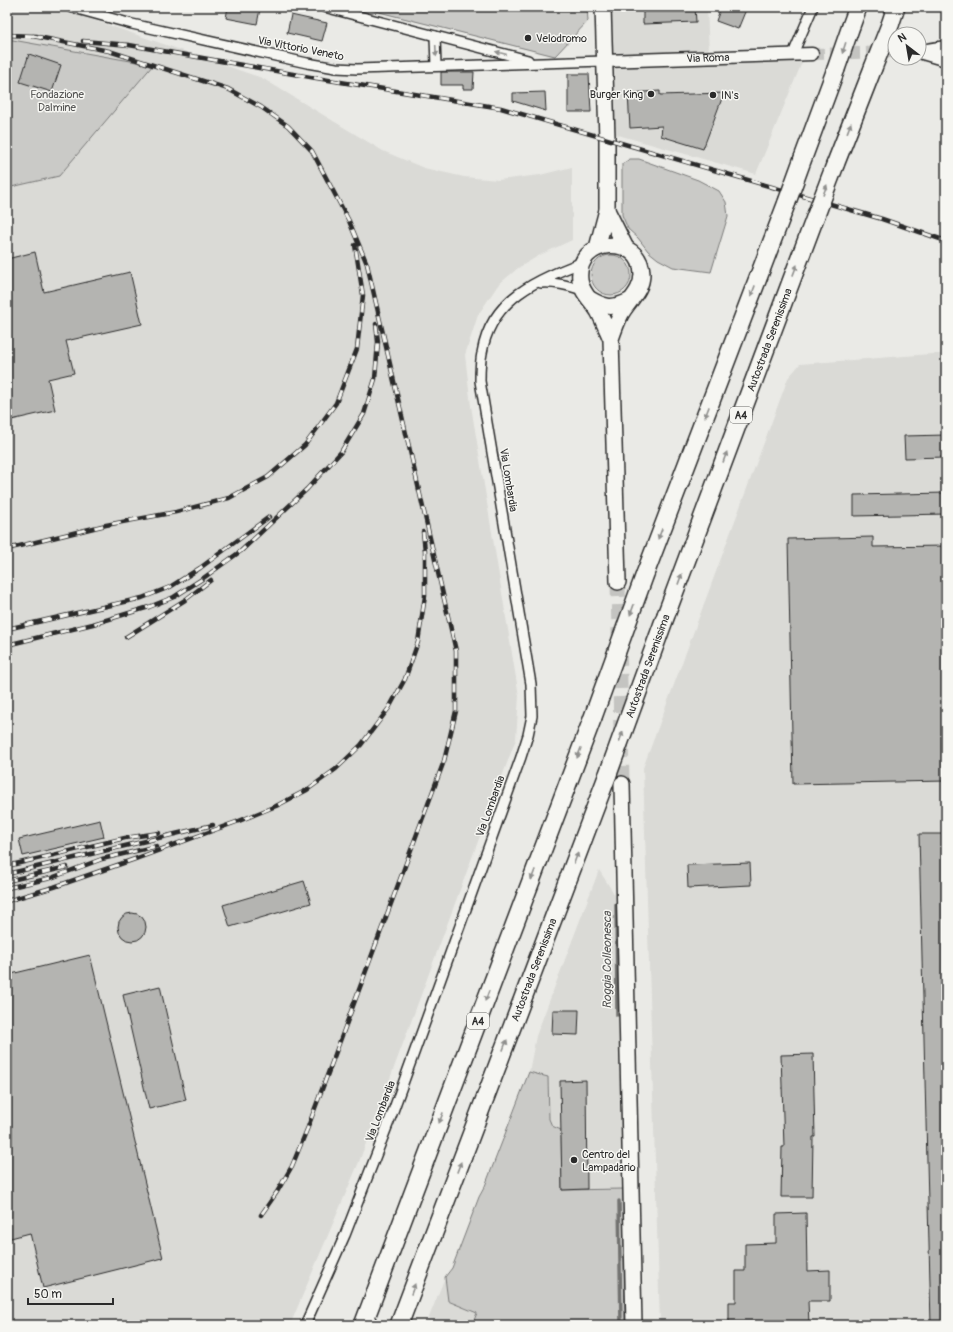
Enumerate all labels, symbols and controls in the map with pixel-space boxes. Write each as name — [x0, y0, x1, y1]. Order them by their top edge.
north arrow — [887, 26, 927, 66]
text: N — [896, 30, 909, 45]
place label: Velodromo — [536, 32, 587, 45]
marker: Velodromo — [523, 33, 533, 43]
street label: Via Vittorio Veneto — [257, 34, 345, 63]
one-way arrow — [841, 42, 847, 54]
one-way arrow — [432, 45, 439, 57]
one-way arrow — [495, 50, 507, 56]
street label: Via Roma — [686, 51, 730, 65]
park label: Fondazione Dalmine — [30, 88, 84, 114]
place label: Burger King — [590, 88, 643, 101]
marker: Burger King — [646, 89, 656, 99]
place label: IN's — [721, 89, 739, 102]
marker: IN's — [708, 90, 718, 100]
one-way arrow — [846, 122, 852, 134]
one-way arrow — [823, 184, 829, 196]
one-way arrow — [793, 263, 799, 275]
one-way arrow — [749, 285, 755, 297]
street label: Autostrada Serenissima — [744, 286, 795, 393]
one-way arrow — [703, 407, 709, 419]
road number: A4 — [730, 407, 752, 423]
street label: Via Lombardia — [497, 447, 520, 513]
one-way arrow — [723, 451, 729, 463]
one-way arrow — [657, 528, 663, 540]
one-way arrow — [677, 572, 683, 584]
one-way arrow — [628, 605, 634, 617]
street label: Autostrada Serenissima — [623, 613, 673, 720]
one-way arrow — [619, 731, 625, 743]
one-way arrow — [576, 747, 582, 759]
street label: Via Lombardia — [473, 774, 508, 839]
one-way arrow — [573, 852, 579, 864]
one-way arrow — [530, 869, 536, 881]
water label: Roggia Colleonesca — [600, 910, 615, 1009]
street label: Autostrada Serenissima — [509, 916, 560, 1023]
one-way arrow — [484, 991, 490, 1003]
road number: A4 — [467, 1013, 489, 1029]
one-way arrow — [503, 1039, 509, 1051]
street label: Via Lombardia — [363, 1079, 398, 1144]
one-way arrow — [438, 1112, 444, 1124]
place label: Centro del Lampadario — [582, 1148, 636, 1174]
marker: Centro del Lampadario — [569, 1155, 579, 1165]
one-way arrow — [457, 1160, 463, 1172]
scale bar — [28, 1280, 113, 1306]
one-way arrow — [410, 1282, 416, 1294]
text: 50 m — [34, 1287, 62, 1302]

